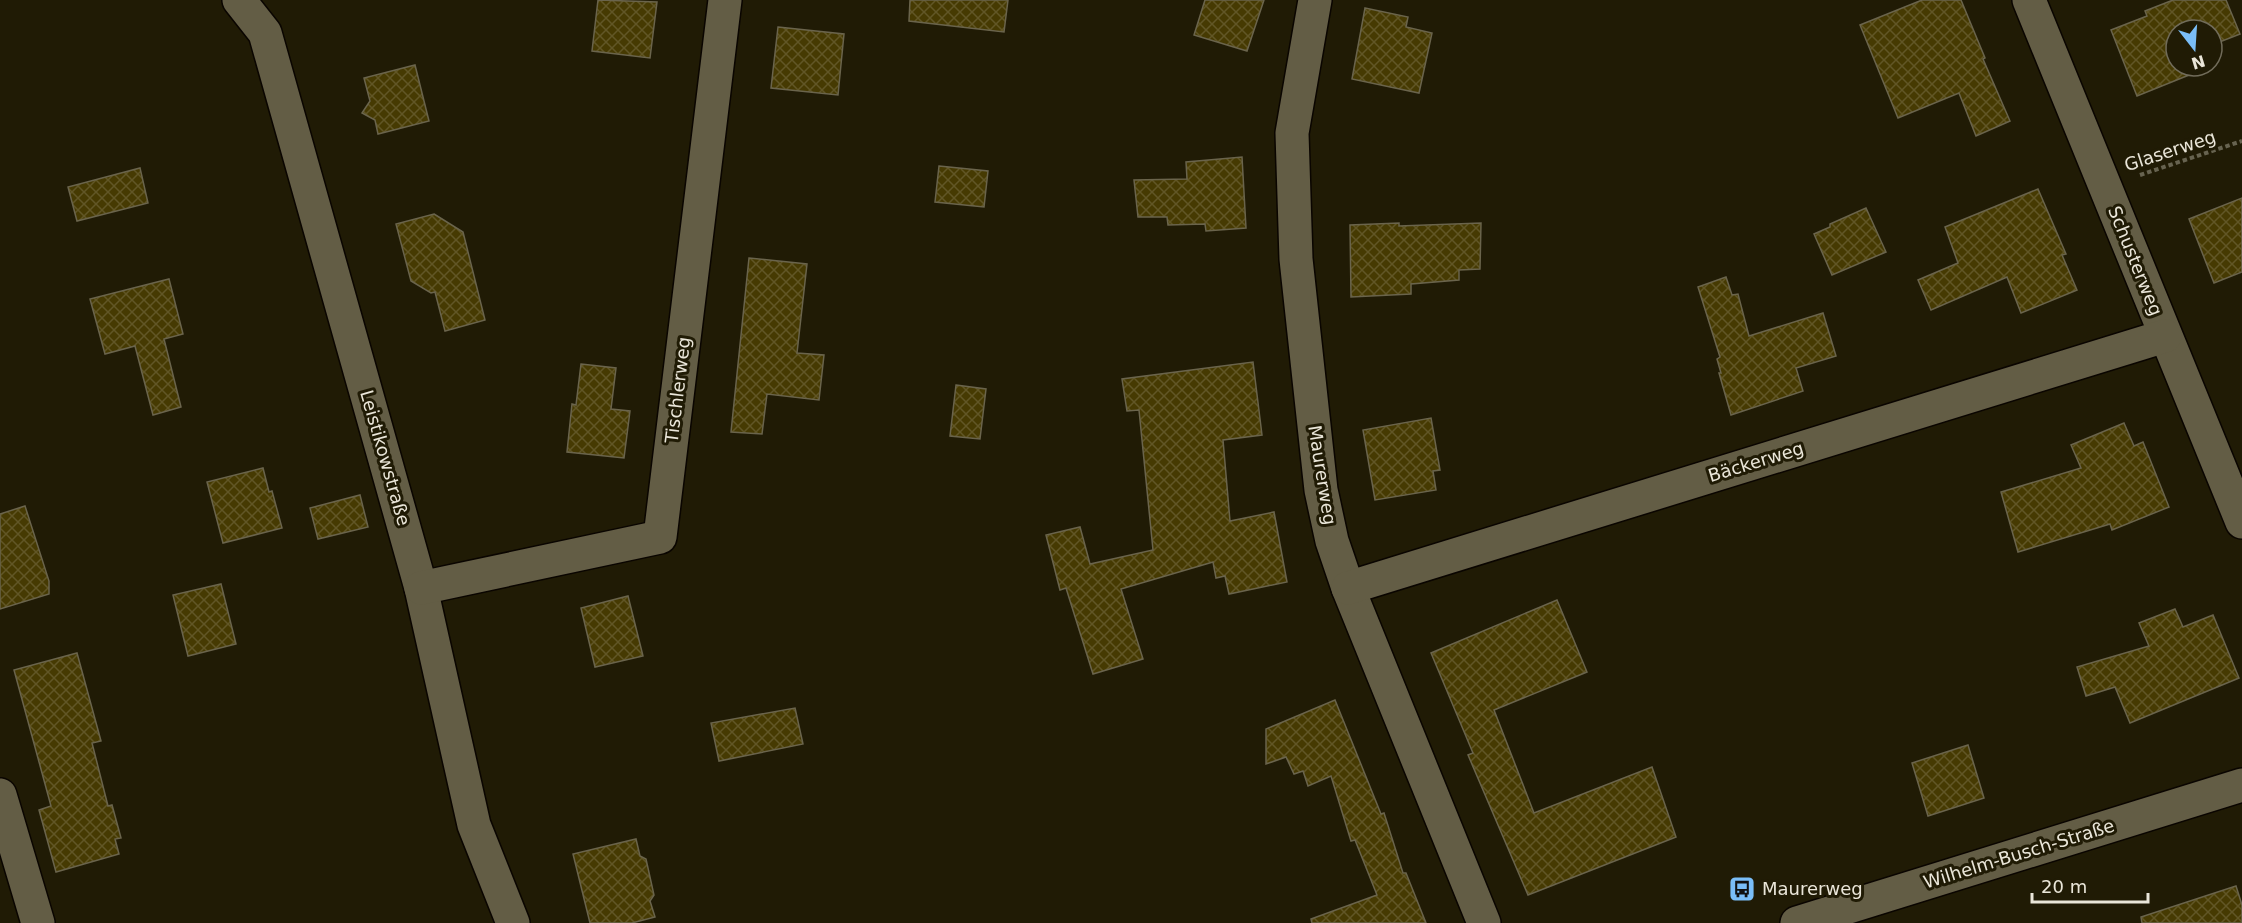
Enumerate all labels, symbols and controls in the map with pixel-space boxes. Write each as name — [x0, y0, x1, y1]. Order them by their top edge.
north arrow — [2164, 18, 2224, 78]
text: N — [2189, 51, 2207, 73]
street label: Glaserweg — [2121, 126, 2218, 175]
street label: Schusterweg — [2104, 203, 2167, 319]
street label: Tischlerweg — [660, 336, 694, 445]
street label: Leistikowstraße — [356, 388, 415, 528]
street label: Maurerweg — [1304, 424, 1341, 526]
street label: Bäckerweg — [1706, 437, 1806, 486]
street label: Wilhelm-Busch-Straße — [1921, 814, 2117, 893]
scale bar — [2032, 866, 2148, 904]
bus stop icon: Maurerweg — [1727, 874, 1757, 904]
text: 20 m — [2041, 876, 2087, 897]
place label: Maurerweg — [1762, 878, 1863, 899]

